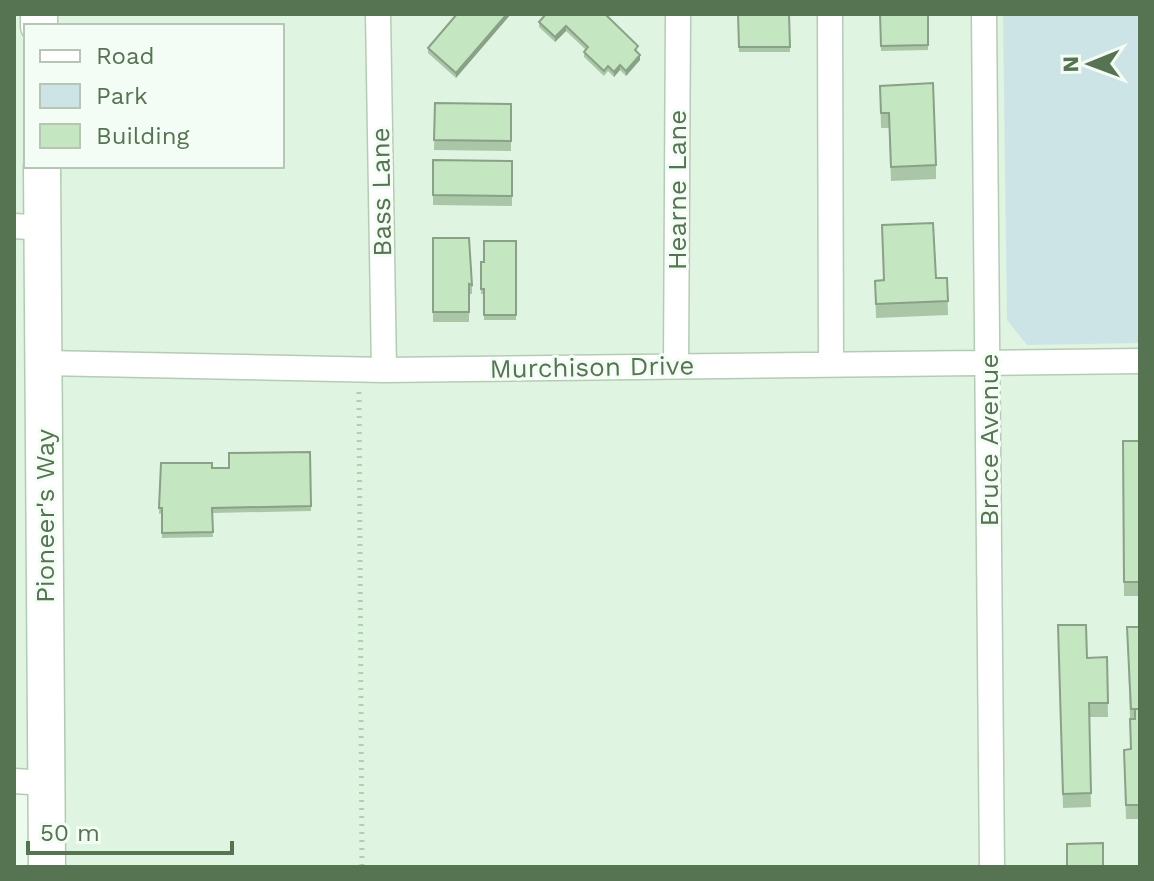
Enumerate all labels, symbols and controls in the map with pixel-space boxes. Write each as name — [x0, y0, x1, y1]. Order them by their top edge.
legend — [24, 24, 284, 168]
north arrow — [1050, 24, 1130, 104]
text: Road — [96, 42, 155, 70]
text: N — [1058, 56, 1083, 73]
text: Park — [96, 82, 148, 110]
street label: Hearne Lane — [662, 110, 692, 270]
text: Building — [96, 122, 189, 150]
street label: Bass Lane — [365, 127, 397, 257]
street label: Murchison Drive — [489, 350, 695, 384]
street label: Bruce Avenue — [974, 354, 1004, 526]
street label: Pioneer's Way — [30, 428, 60, 603]
scale bar — [28, 805, 232, 855]
text: 50 m — [40, 819, 100, 847]

